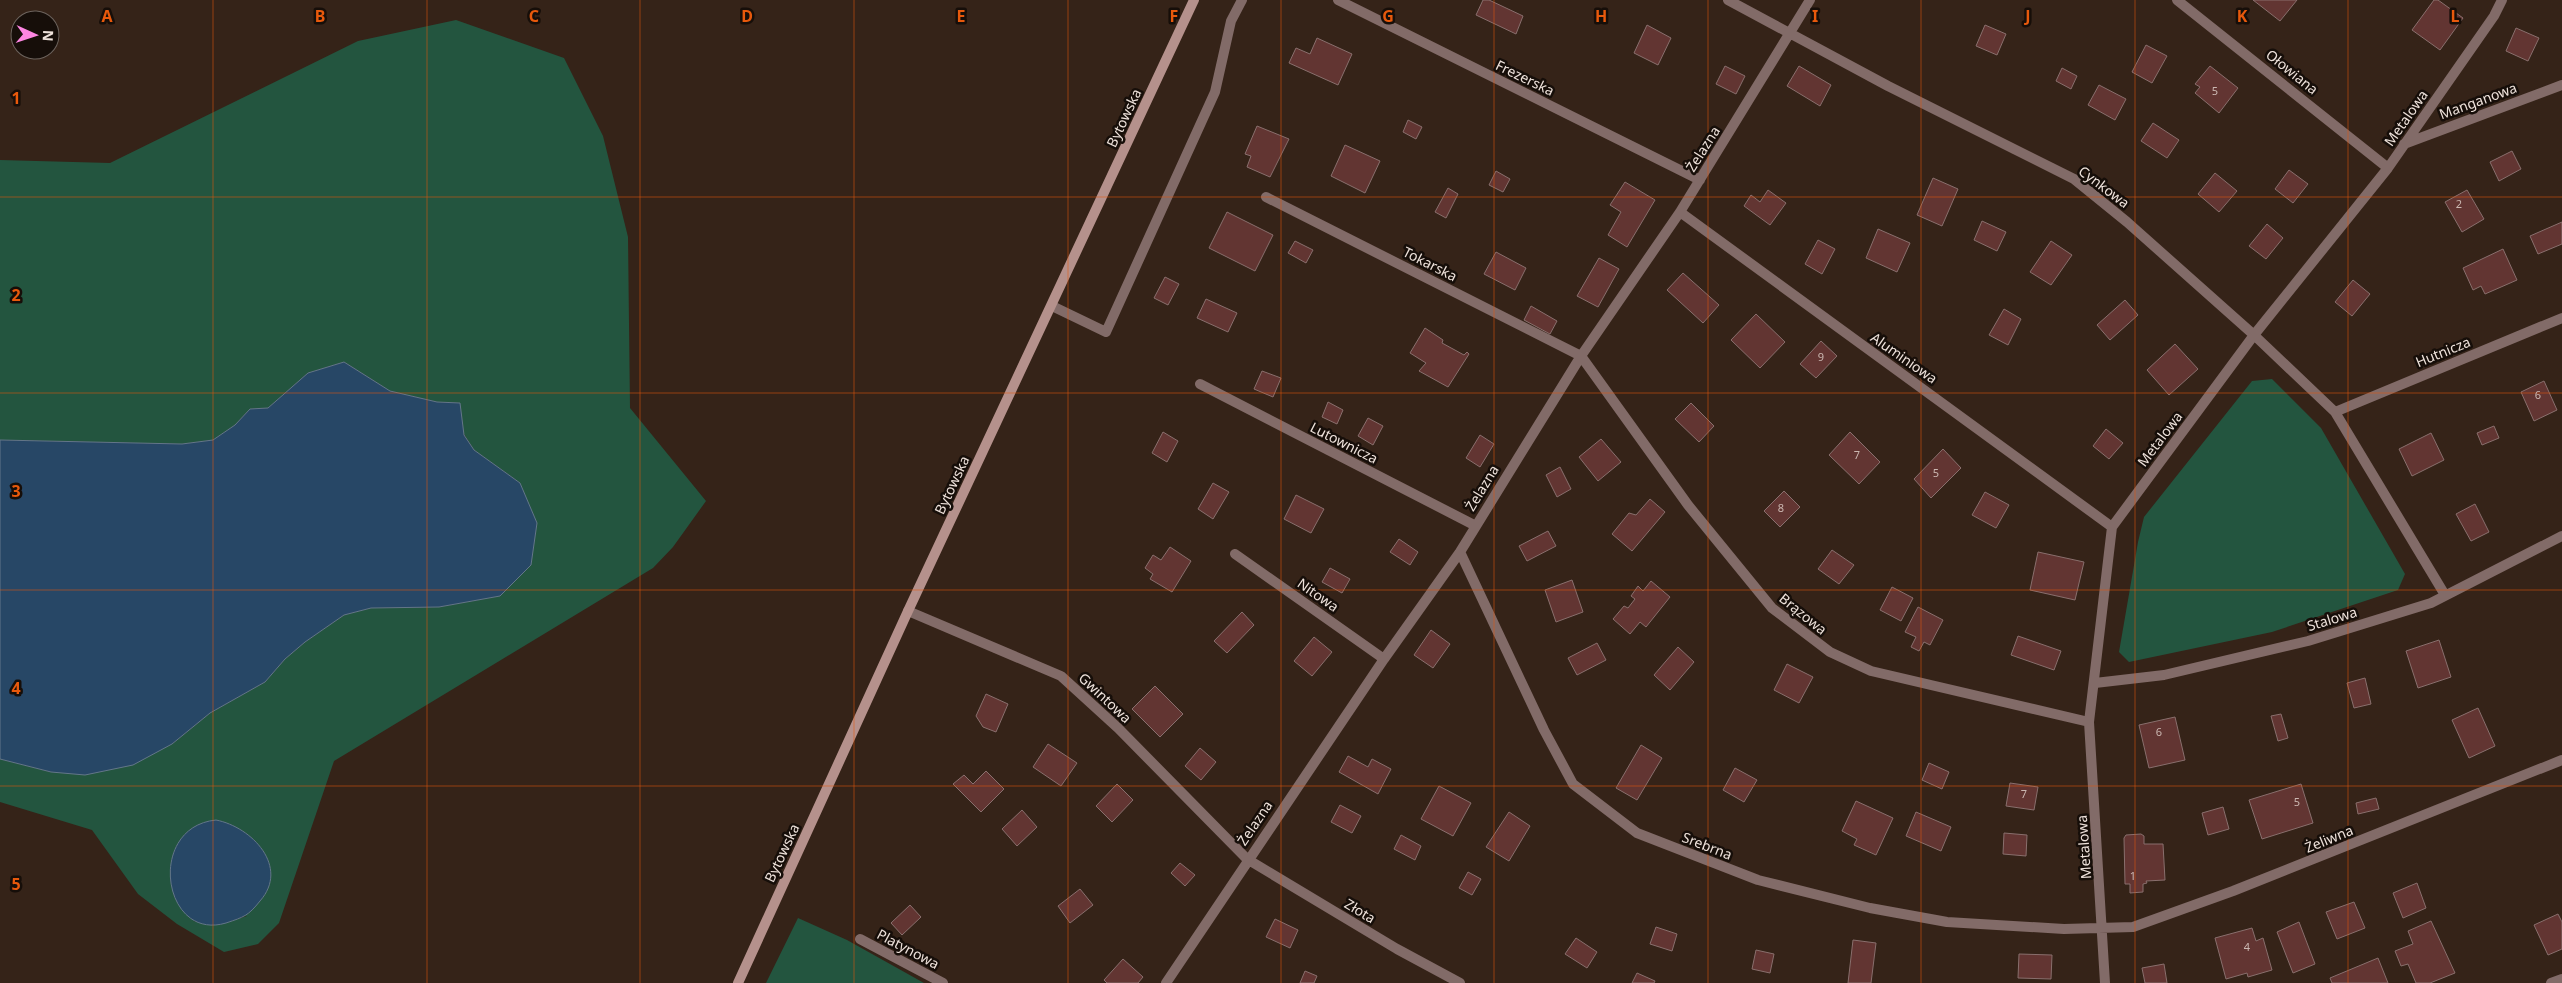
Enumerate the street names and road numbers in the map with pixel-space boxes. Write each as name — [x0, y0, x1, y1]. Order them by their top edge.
street label: Ołowiana — [2262, 45, 2322, 98]
street label: Frezerska — [1493, 55, 1558, 100]
street label: Manganowa — [2436, 78, 2519, 123]
street label: Bytowska — [1102, 85, 1145, 150]
street label: Metalowa — [2379, 86, 2432, 149]
street label: Żelazna — [1681, 122, 1724, 175]
street label: Cynkowa — [2075, 161, 2134, 212]
street label: Tokarska — [1400, 242, 1461, 285]
street label: Aluminiowa — [1867, 328, 1941, 388]
street label: Hutnicza — [2413, 332, 2473, 371]
street label: Metalowa — [2133, 407, 2186, 470]
street label: Lutownicza — [1307, 417, 1381, 468]
street label: Bytowska — [930, 452, 973, 517]
street label: Żelazna — [1460, 461, 1503, 514]
street label: Nitowa — [1294, 574, 1343, 616]
street label: Brązowa — [1776, 589, 1831, 639]
street label: Stalowa — [2305, 602, 2359, 635]
street label: Gwintowa — [1075, 668, 1136, 727]
street label: Żelazna — [1233, 796, 1277, 849]
street label: Metalowa — [2072, 814, 2095, 880]
street label: Bytowska — [760, 820, 803, 885]
street label: Żeliwna — [2302, 820, 2356, 857]
street label: Srebrna — [1680, 827, 1735, 864]
street label: Złota — [1341, 894, 1379, 927]
street label: Platynowa — [874, 924, 943, 973]

